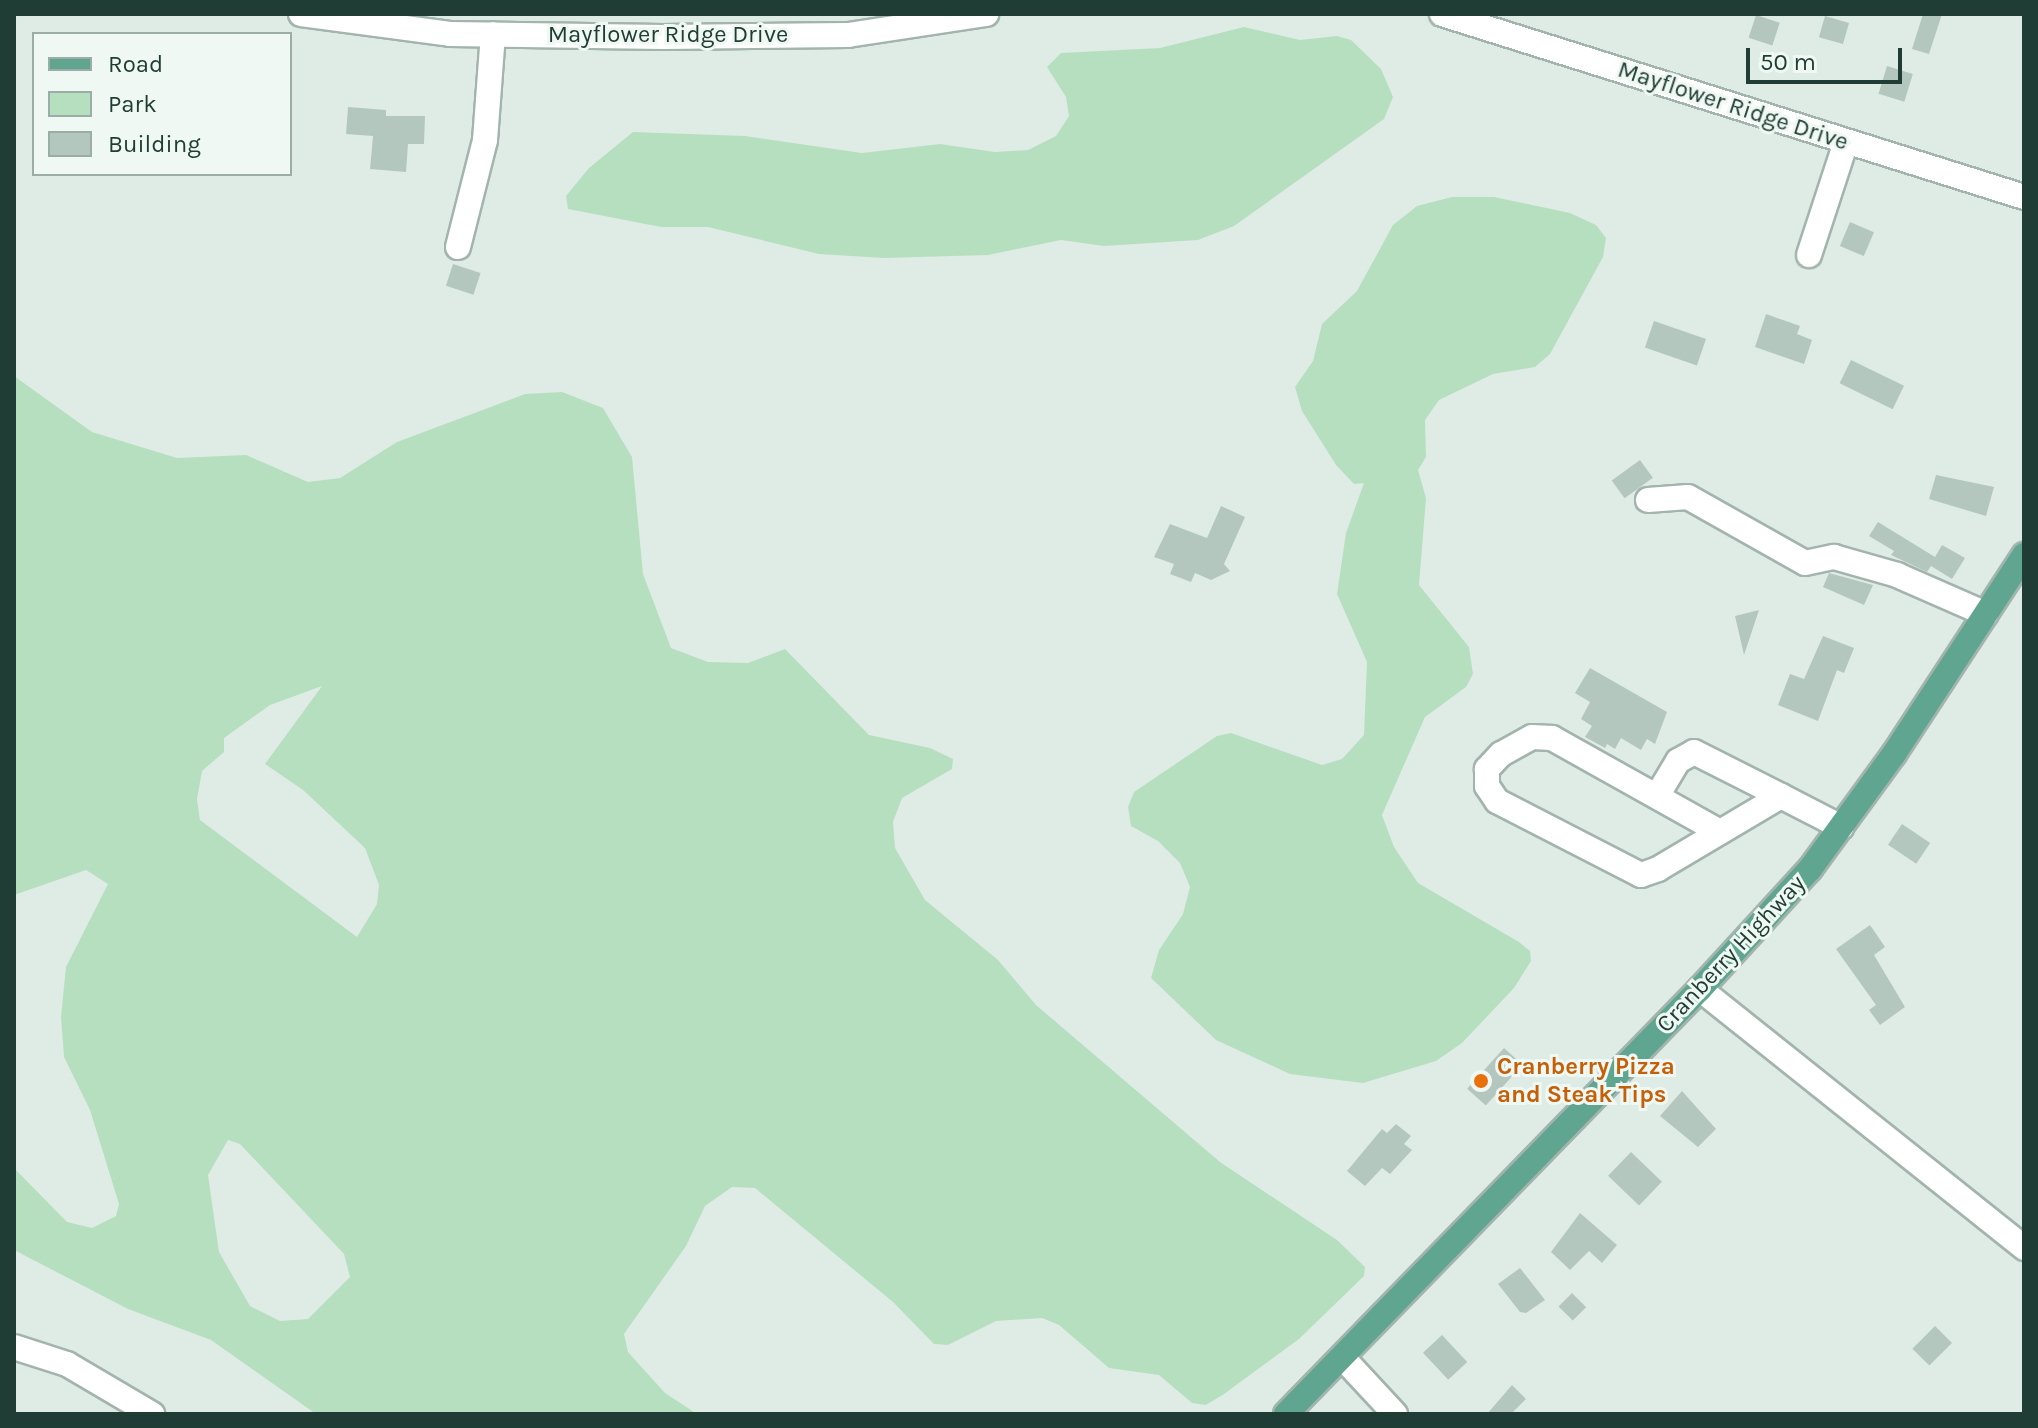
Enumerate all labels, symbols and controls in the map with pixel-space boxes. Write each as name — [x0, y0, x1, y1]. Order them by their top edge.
street label: Mayflower Ridge Drive — [548, 21, 788, 49]
legend — [32, 32, 292, 176]
scale bar — [1750, 32, 1906, 82]
text: 50 m — [1760, 48, 1816, 76]
text: Road — [108, 50, 163, 78]
street label: Mayflower Ridge Drive — [1614, 55, 1852, 157]
text: Park — [108, 90, 157, 118]
text: Building — [108, 130, 201, 158]
street label: Cranberry Highway — [1651, 869, 1811, 1039]
place label: Cranberry Pizza and Steak Tips — [1497, 1053, 1675, 1109]
marker: Cranberry Pizza and Steak Tips — [1472, 1072, 1490, 1090]

